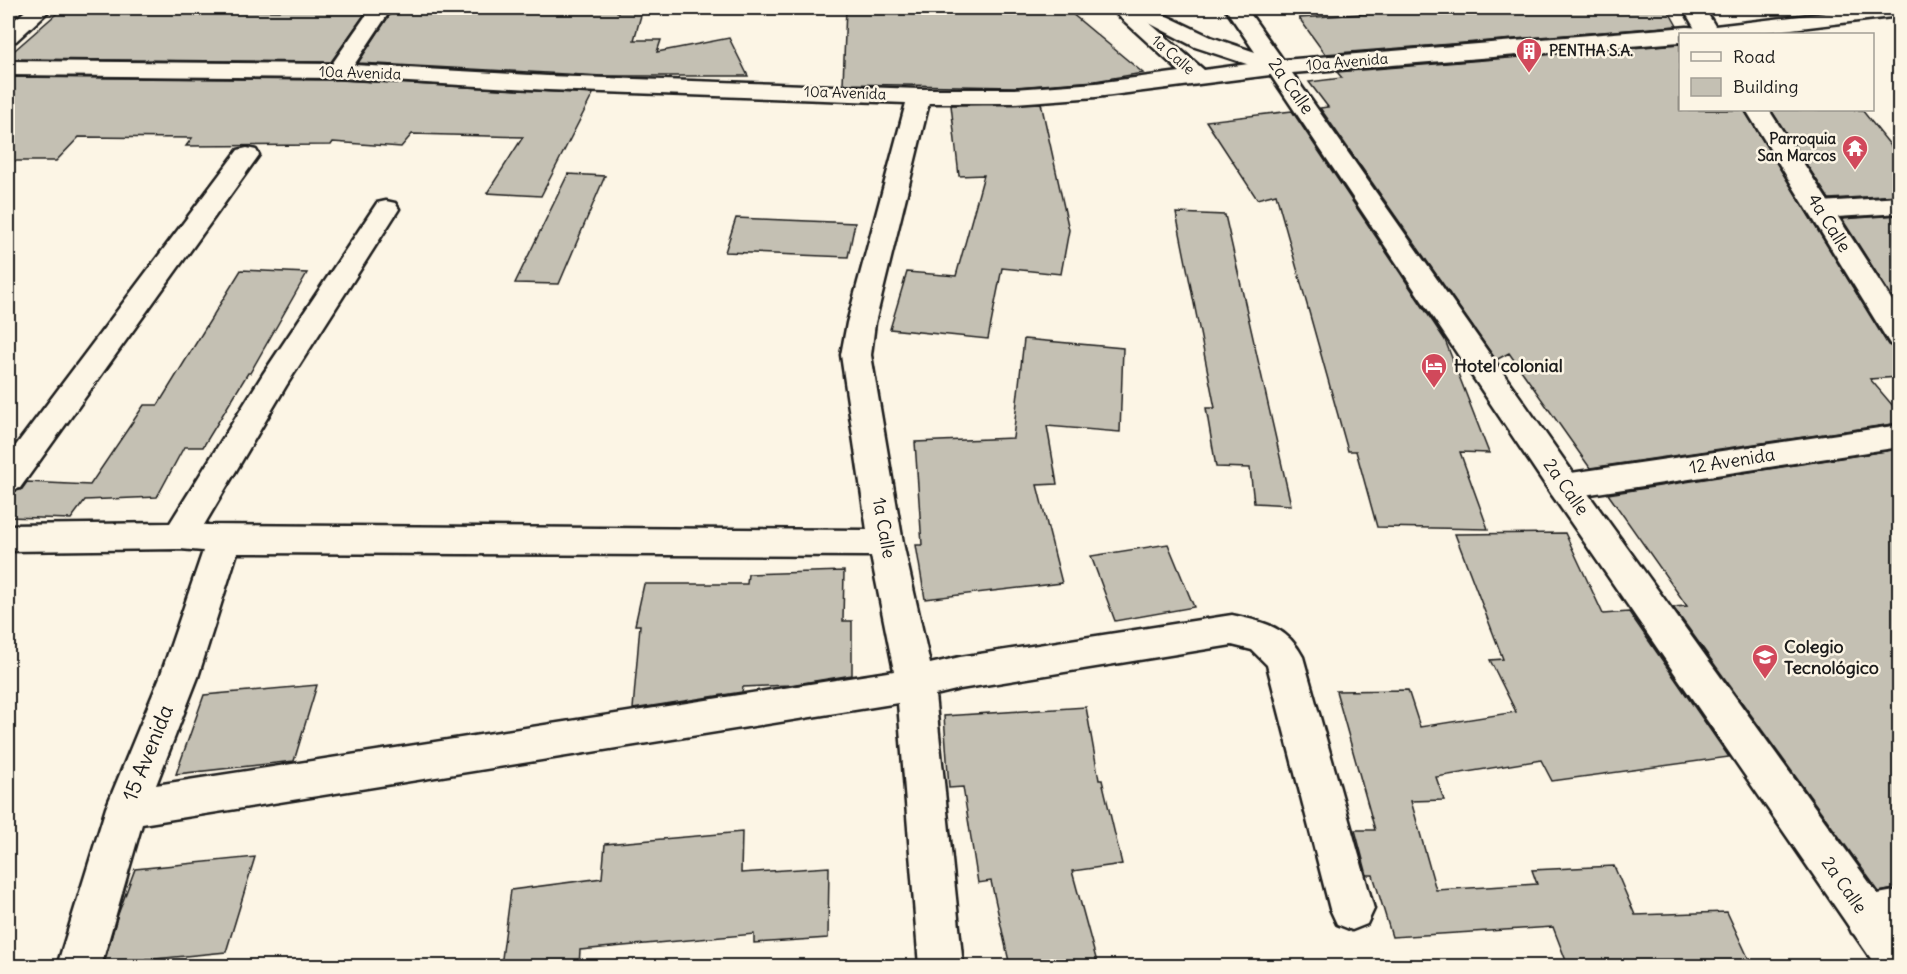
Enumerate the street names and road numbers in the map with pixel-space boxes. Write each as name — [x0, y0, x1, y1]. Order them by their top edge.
street label: 1a Calle — [1148, 31, 1199, 79]
street label: 10a Avenida — [1305, 48, 1389, 75]
street label: 2a Calle — [1264, 53, 1319, 119]
street label: 10a Avenida — [319, 62, 402, 83]
street label: 10a Avenida — [804, 82, 887, 103]
street label: 4a Calle — [1803, 189, 1856, 256]
street label: 12 Avenida — [1687, 442, 1776, 479]
street label: 2a Calle — [1539, 454, 1594, 520]
street label: 1a Calle — [868, 496, 901, 560]
street label: 15 Avenida — [116, 701, 179, 805]
street label: 2a Calle — [1817, 852, 1872, 918]

